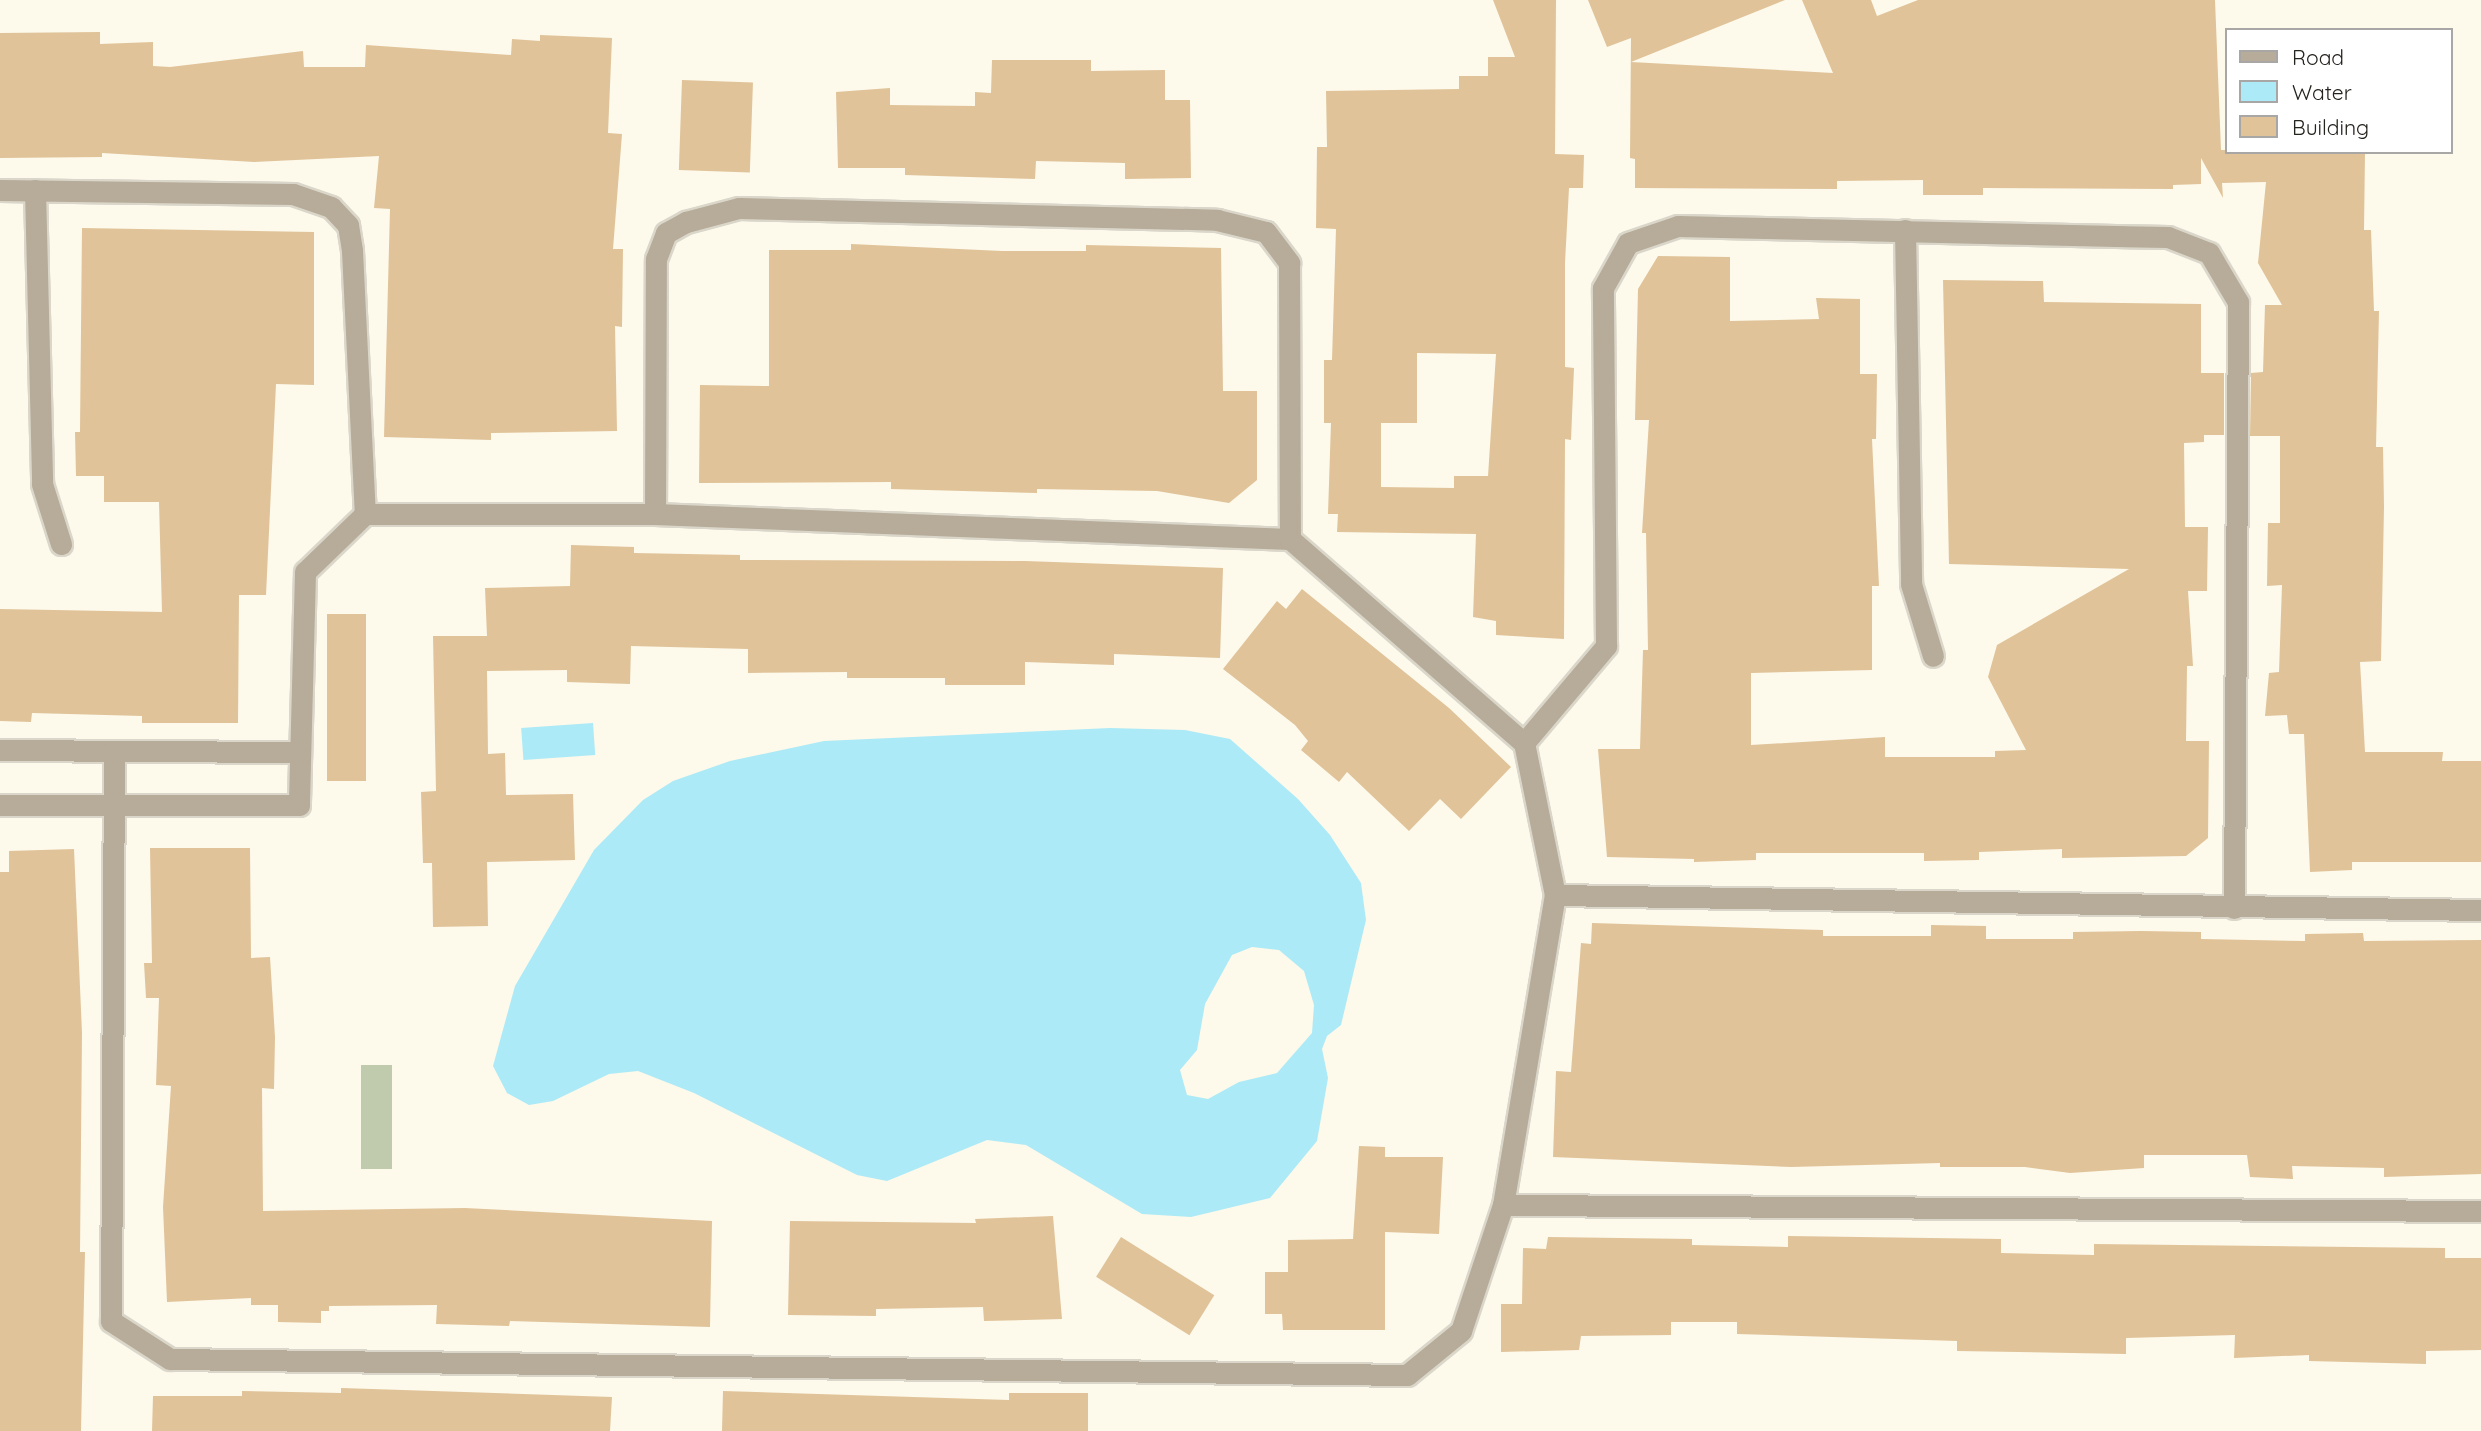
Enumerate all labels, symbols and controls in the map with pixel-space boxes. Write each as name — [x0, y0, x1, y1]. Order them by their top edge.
legend — [2226, 28, 2453, 154]
text: Road — [2292, 44, 2344, 70]
text: Water — [2292, 79, 2352, 105]
text: Building — [2292, 114, 2369, 140]

